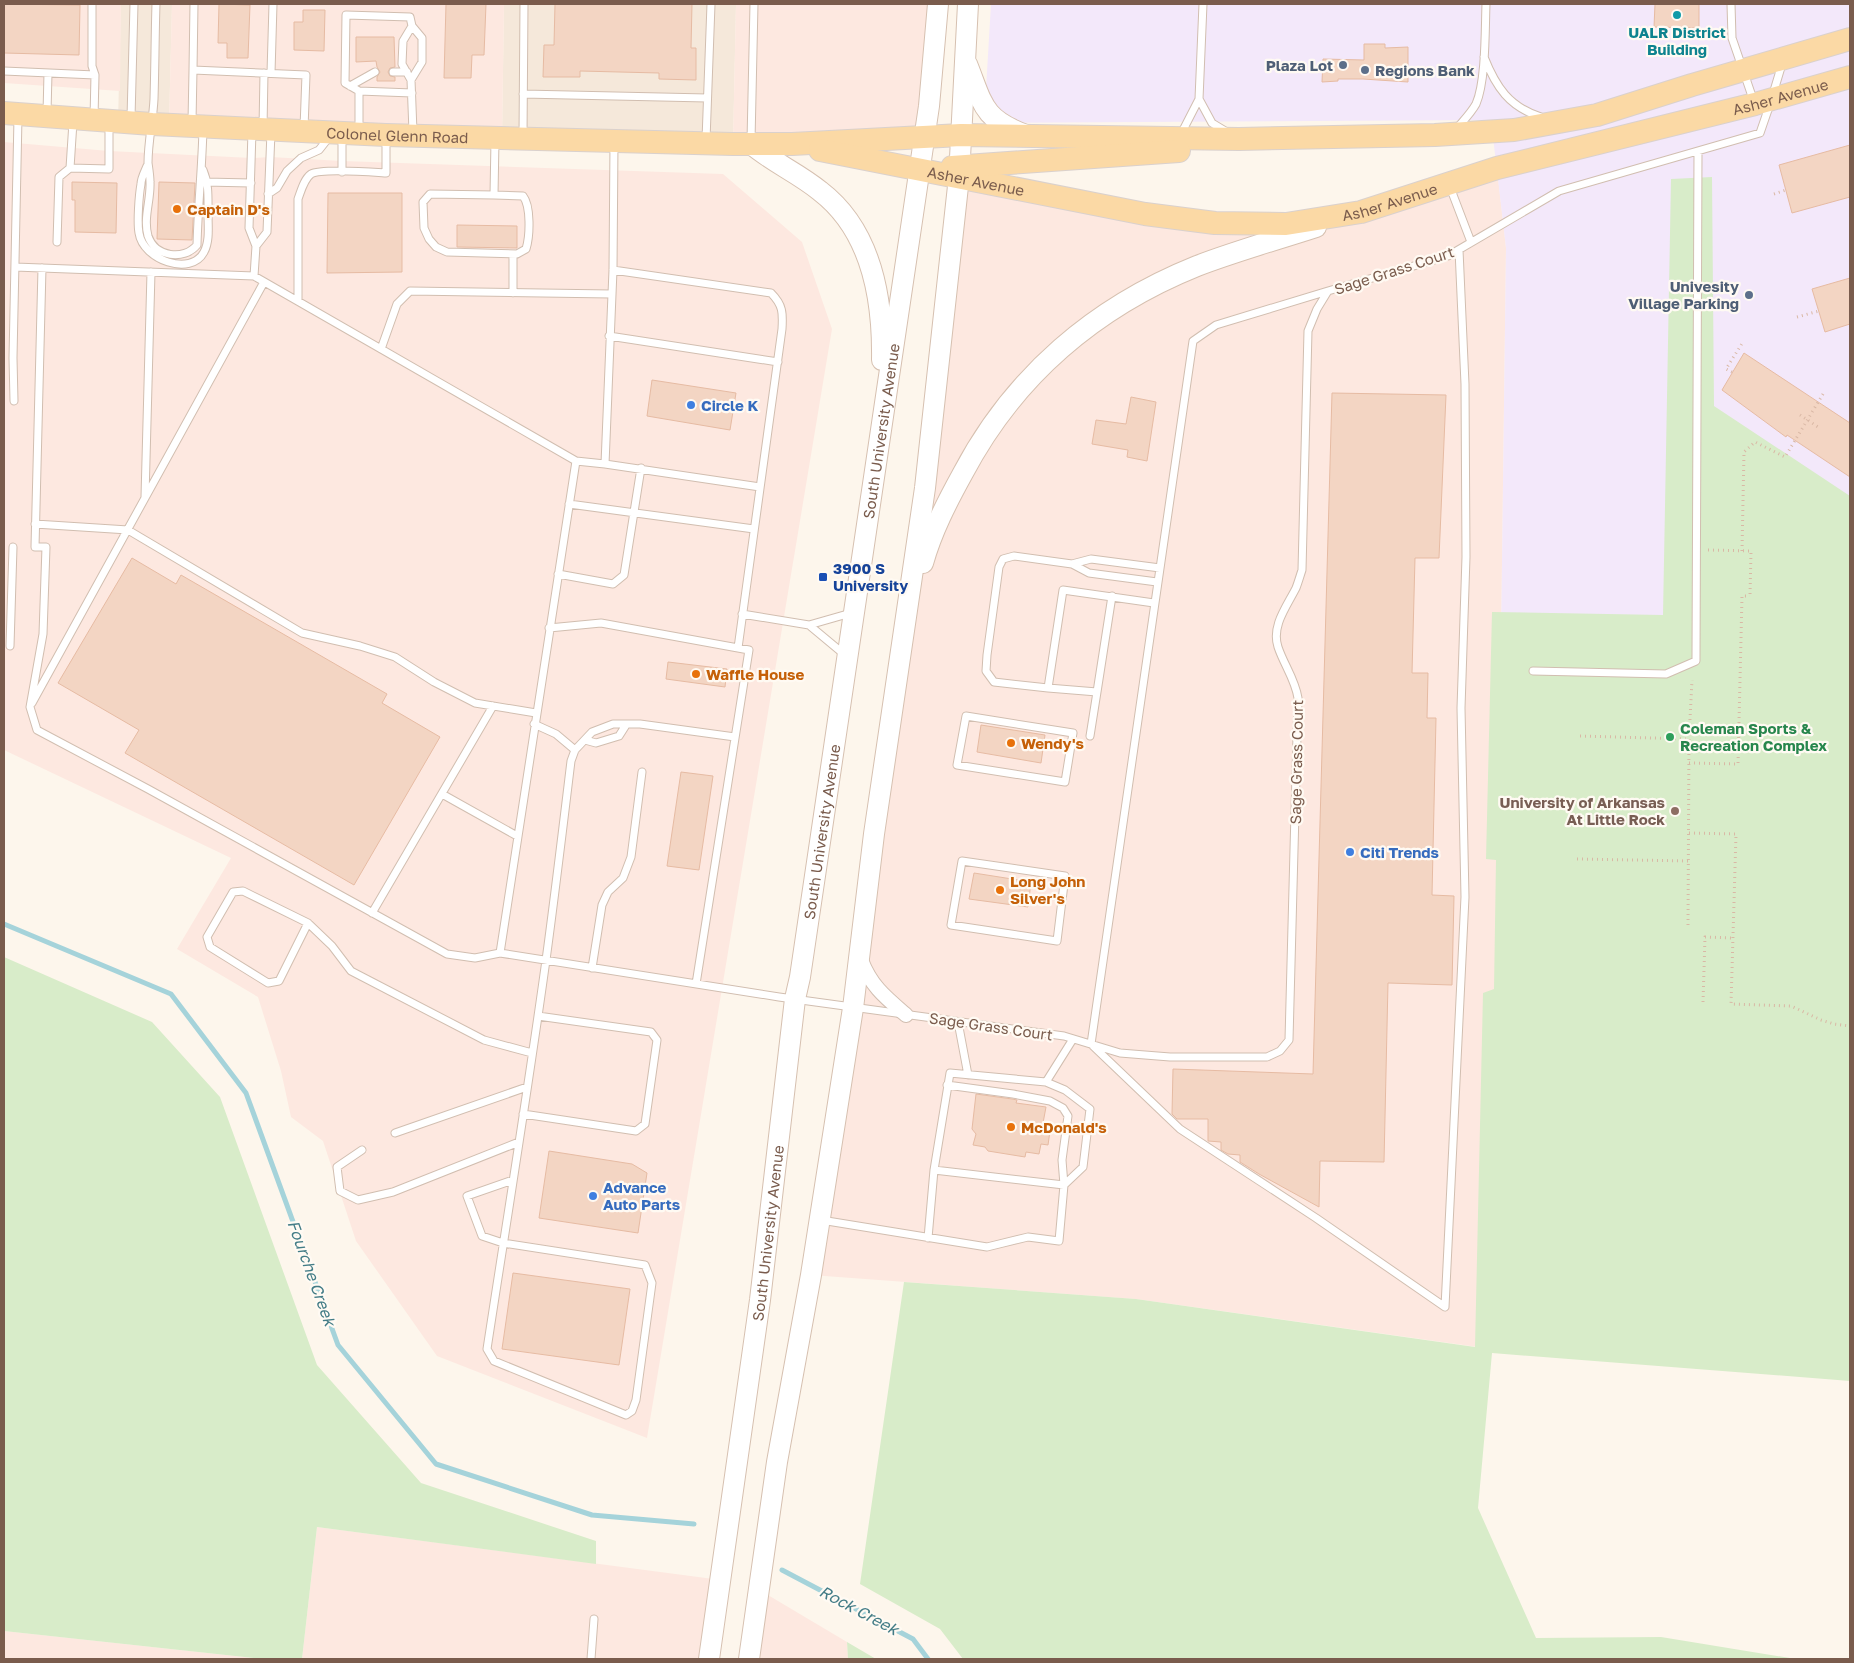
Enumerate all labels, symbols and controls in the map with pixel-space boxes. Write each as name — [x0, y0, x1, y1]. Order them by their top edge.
marker: UALR District Building — [1671, 9, 1683, 21]
place label: UALR District Building — [1628, 23, 1726, 58]
place label: Plaza Lot — [1266, 56, 1333, 74]
marker: Plaza Lot — [1337, 59, 1349, 71]
place label: Regions Bank — [1375, 61, 1475, 79]
marker: Regions Bank — [1359, 64, 1371, 76]
street label: Asher Avenue — [1731, 75, 1831, 118]
street label: Colonel Glenn Road — [326, 123, 469, 146]
street label: Asher Avenue — [926, 162, 1026, 199]
street label: Asher Avenue — [1341, 179, 1440, 224]
place label: Captain D's — [187, 200, 270, 218]
marker: Captain D's — [171, 203, 183, 215]
street label: Sage Grass Court — [1332, 242, 1456, 298]
place label: Univesity Village Parking — [1628, 277, 1739, 312]
marker: Univesity Village Parking — [1743, 289, 1755, 301]
street label: South University Avenue — [859, 342, 903, 520]
place label: Circle K — [701, 396, 759, 414]
marker: Circle K — [685, 399, 697, 411]
place label: 3900 S University — [833, 559, 908, 594]
marker: 3900 S University — [817, 571, 829, 583]
place label: Waffle House — [706, 665, 804, 683]
marker: Waffle House — [690, 668, 702, 680]
street label: Sage Grass Court — [1286, 700, 1306, 824]
place label: Coleman Sports & Recreation Complex — [1680, 719, 1827, 754]
marker: Coleman Sports & Recreation Complex — [1664, 731, 1676, 743]
place label: Wendy's — [1021, 734, 1084, 752]
marker: Wendy's — [1005, 737, 1017, 749]
street label: South University Avenue — [800, 743, 843, 921]
place label: University of Arkansas At Little Rock — [1500, 793, 1665, 828]
marker: University of Arkansas At Little Rock — [1669, 805, 1681, 817]
place label: Citi Trends — [1360, 843, 1439, 861]
marker: Citi Trends — [1344, 846, 1356, 858]
place label: Long John Silver's — [1010, 872, 1085, 907]
marker: Long John Silver's — [994, 884, 1006, 896]
street label: Sage Grass Court — [928, 1008, 1054, 1044]
place label: McDonald's — [1021, 1118, 1107, 1136]
marker: McDonald's — [1005, 1121, 1017, 1133]
street label: South University Avenue — [748, 1144, 787, 1322]
place label: Advance Auto Parts — [603, 1178, 680, 1213]
marker: Advance Auto Parts — [587, 1190, 599, 1202]
water label: Fourche Creek — [284, 1217, 341, 1330]
water label: Rock Creek — [816, 1581, 904, 1640]

